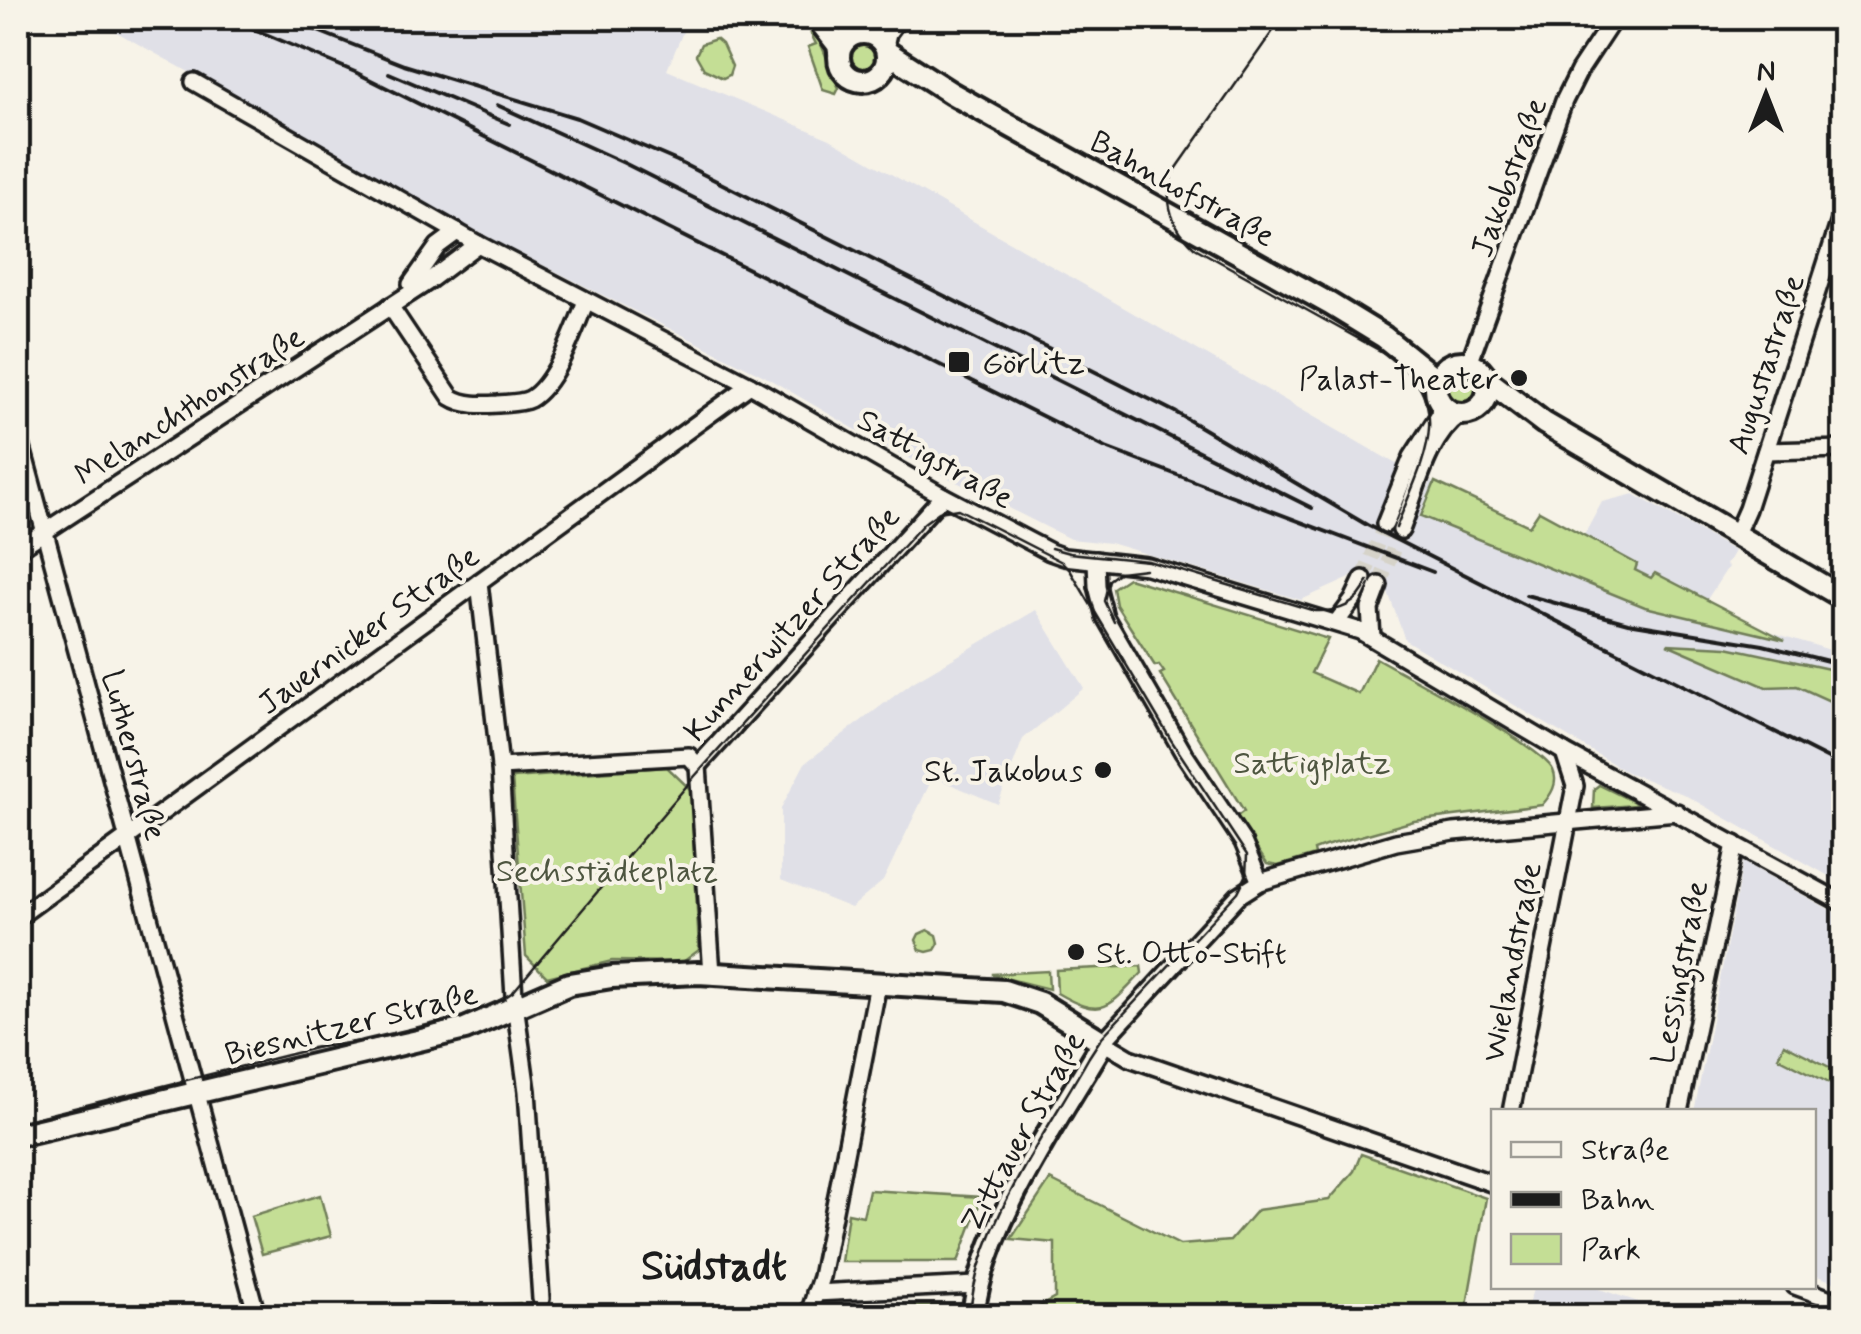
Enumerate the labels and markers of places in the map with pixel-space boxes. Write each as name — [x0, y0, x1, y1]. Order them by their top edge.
place label: Görlitz — [982, 343, 1085, 385]
marker: Görlitz — [946, 349, 972, 375]
place label: Palast-Theater — [1299, 359, 1499, 401]
marker: Palast-Theater — [1508, 367, 1530, 389]
place label: St. Jakobus — [924, 751, 1083, 793]
marker: St. Jakobus — [1092, 759, 1114, 781]
place label: St. Otto-Stift — [1096, 933, 1287, 975]
marker: St. Otto-Stift — [1065, 941, 1087, 963]

